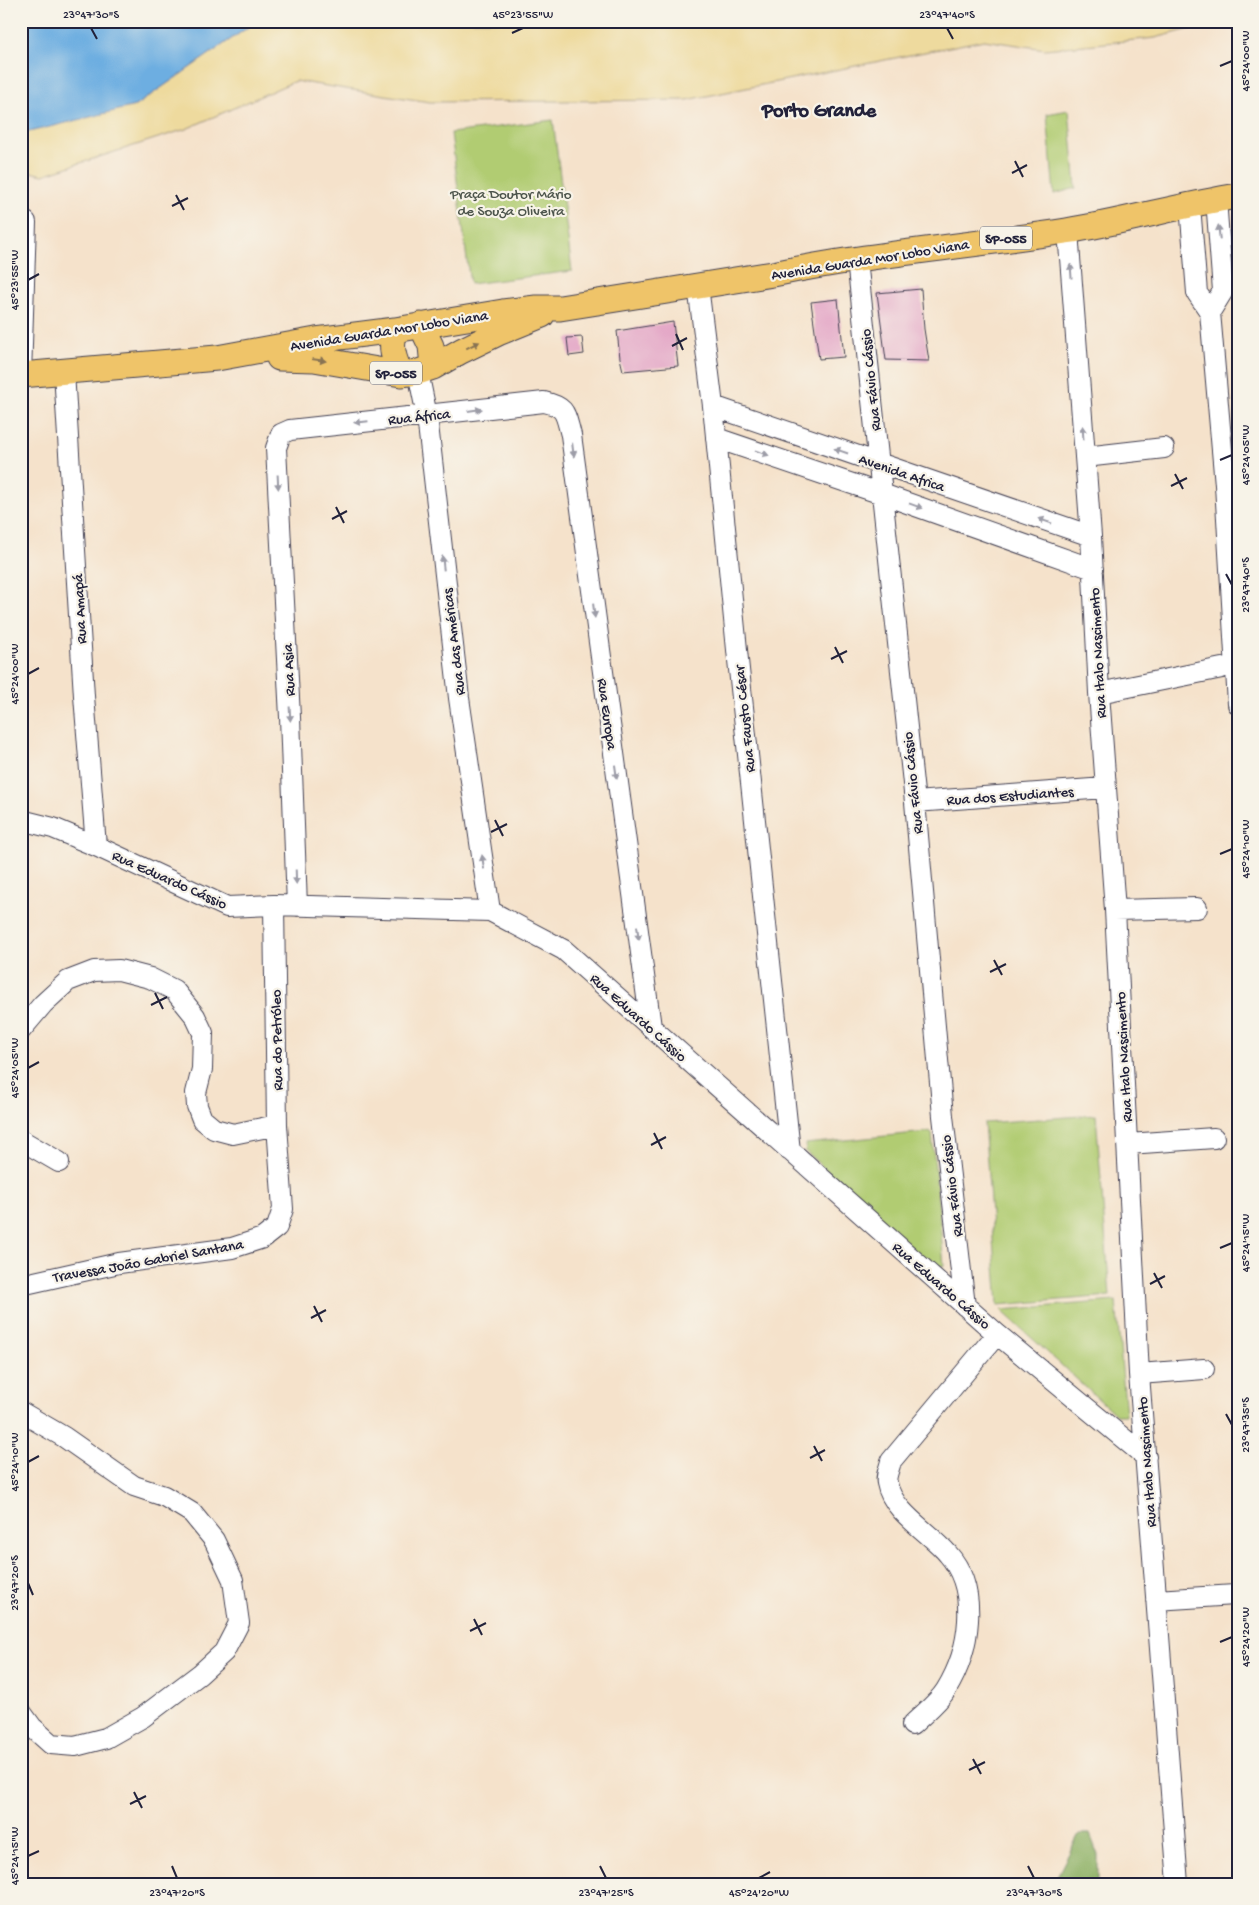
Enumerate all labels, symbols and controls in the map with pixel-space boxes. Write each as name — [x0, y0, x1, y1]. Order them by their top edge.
text: 23°47'30"S — [63, 9, 119, 23]
text: 45°23'55"W — [493, 9, 553, 23]
text: 23°47'40"S — [919, 9, 975, 23]
text: 45°24'00"W — [1240, 31, 1254, 91]
district label: Porto Grande — [761, 101, 877, 124]
park label: Praça Doutor Mário de Souza Oliveira — [449, 186, 572, 221]
one-way arrow — [1215, 223, 1223, 239]
road number: SP-055 — [980, 227, 1032, 250]
street label: Avenida Guarda Mor Lobo Viana — [770, 236, 971, 286]
text: 45°23'55"W — [9, 250, 23, 310]
one-way arrow — [1066, 263, 1074, 279]
street label: Avenida Guarda Mor Lobo Viana — [289, 307, 490, 357]
street label: Rua Fávio Cássio — [858, 328, 886, 432]
one-way arrow — [466, 341, 480, 349]
one-way arrow — [311, 356, 327, 364]
road number: SP-055 — [370, 362, 422, 384]
street label: Rua África — [387, 406, 452, 430]
one-way arrow — [468, 406, 484, 414]
one-way arrow — [353, 418, 369, 426]
one-way arrow — [1079, 425, 1087, 441]
text: 45°24'05"W — [1240, 425, 1254, 485]
one-way arrow — [569, 442, 577, 458]
one-way arrow — [834, 447, 849, 454]
one-way arrow — [755, 450, 770, 458]
street label: Avenida Africa — [856, 451, 947, 497]
one-way arrow — [274, 474, 282, 490]
one-way arrow — [909, 502, 924, 510]
one-way arrow — [1037, 516, 1052, 524]
one-way arrow — [439, 554, 447, 570]
text: 23°47'40"S — [1240, 557, 1254, 613]
street label: Rua Amapá — [70, 573, 92, 644]
street label: Rua das Américas — [439, 587, 470, 696]
street label: Rua Italo Nascimento — [1087, 587, 1111, 719]
one-way arrow — [590, 603, 598, 619]
street label: Rua Asia — [280, 642, 300, 697]
text: 45°24'00"W — [9, 644, 23, 704]
street label: Rua Fausto César — [731, 663, 761, 773]
street label: Rua Europa — [592, 677, 620, 752]
one-way arrow — [287, 707, 295, 723]
street label: Rua Fávio Cássio — [900, 731, 928, 835]
one-way arrow — [612, 764, 620, 780]
street label: Rua dos Estudiantes — [946, 784, 1075, 810]
text: 45°24'10"W — [1240, 820, 1254, 878]
street label: Rua Eduardo Cássio — [109, 847, 230, 914]
one-way arrow — [478, 854, 486, 870]
one-way arrow — [293, 869, 301, 885]
one-way arrow — [634, 925, 642, 941]
street label: Rua Eduardo Cássio — [585, 970, 690, 1067]
street label: Rua do Petróleo — [268, 989, 288, 1091]
street label: Rua Italo Nascimento — [1113, 991, 1137, 1123]
text: 45°24'05"W — [9, 1038, 23, 1098]
street label: Rua Fávio Cássio — [938, 1134, 968, 1238]
text: 45°24'15"W — [1240, 1214, 1254, 1272]
street label: Travessa João Gabriel Santana — [51, 1236, 246, 1288]
street label: Rua Eduardo Cássio — [888, 1239, 994, 1334]
street label: Rua Italo Nascimento — [1134, 1396, 1162, 1528]
text: 23°47'35"S — [1240, 1397, 1254, 1453]
text: 45°24'10"W — [9, 1433, 23, 1491]
text: 23°47'20"S — [9, 1555, 23, 1611]
text: 45°24'20"W — [1240, 1607, 1254, 1667]
text: 45°24'15"W — [9, 1827, 23, 1885]
text: 23°47'20"S — [149, 1887, 205, 1901]
text: 23°47'25"S — [578, 1887, 634, 1901]
text: 45°24'20"W — [729, 1887, 789, 1901]
text: 23°47'30"S — [1006, 1887, 1062, 1901]

